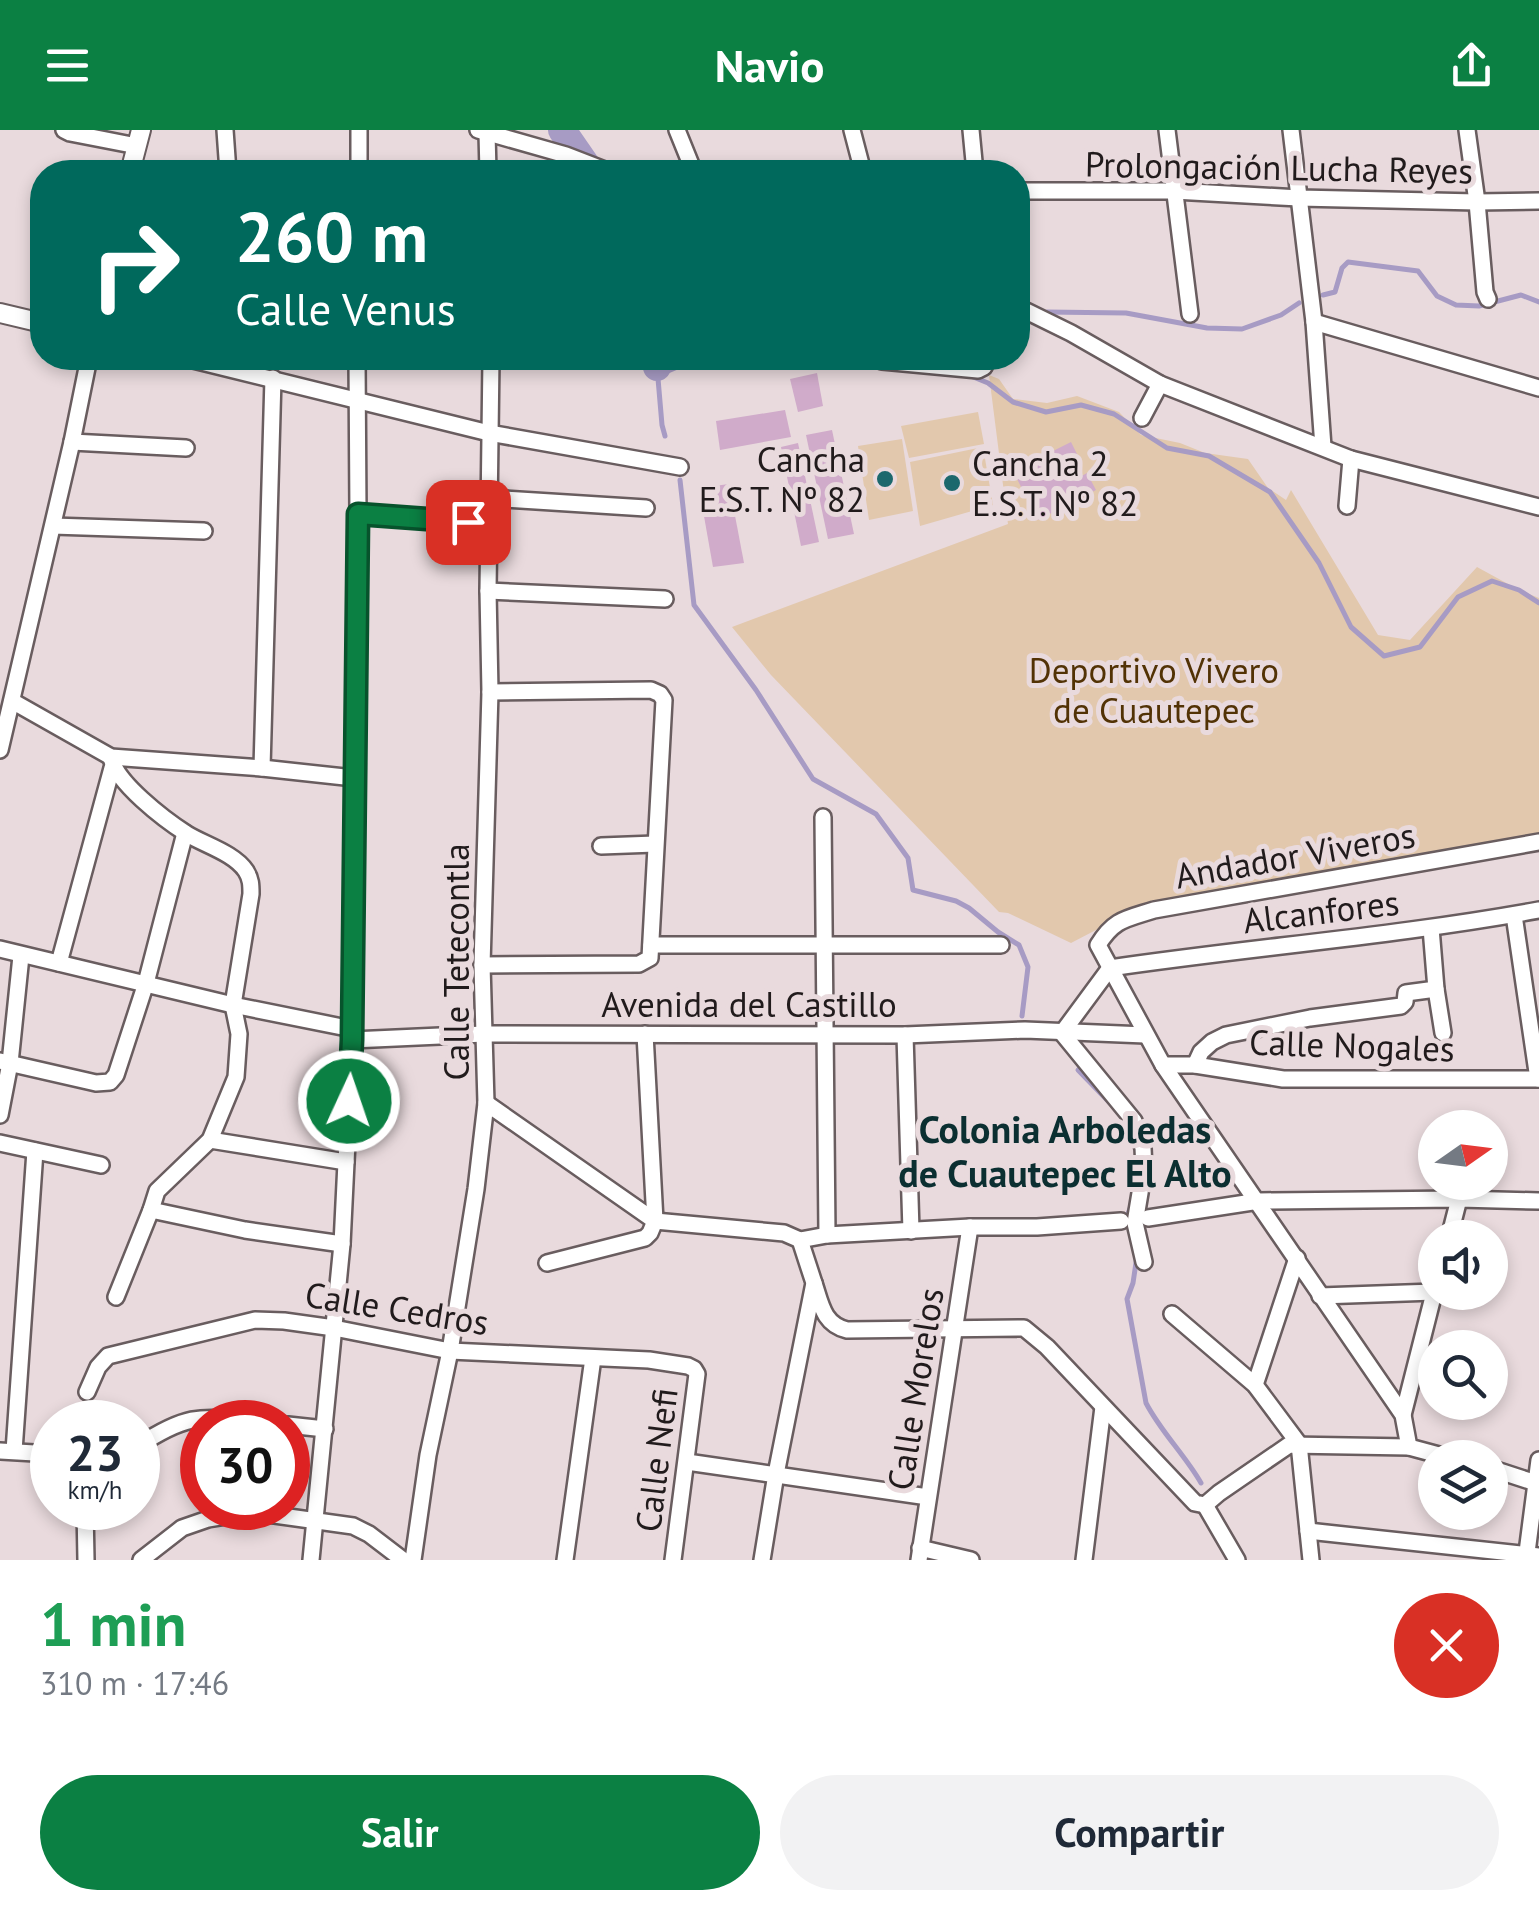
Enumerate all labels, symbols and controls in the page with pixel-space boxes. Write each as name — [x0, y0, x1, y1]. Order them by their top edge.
text: Navio — [715, 36, 824, 94]
icon: menu — [40, 38, 95, 93]
icon: share — [1444, 38, 1499, 93]
street label: Prolongación Lucha Reyes — [1085, 141, 1473, 193]
text: 260 m — [235, 191, 428, 281]
icon: right — [70, 200, 200, 330]
text: Calle Venus — [235, 279, 456, 337]
place label: Cancha E.S.T. Nº 82 — [699, 436, 865, 522]
place label: Cancha 2 E.S.T. Nº 82 — [972, 440, 1138, 526]
marker: Cancha E.S.T. Nº 82 — [874, 468, 896, 490]
marker: Cancha 2 E.S.T. Nº 82 — [941, 472, 963, 494]
pin — [426, 480, 511, 565]
icon: arrive — [441, 495, 496, 550]
park label: Deportivo Vivero de Cuautepec — [1029, 647, 1279, 733]
street label: Andador Viveros — [1172, 811, 1418, 899]
street label: Calle Tetecontla — [433, 843, 479, 1081]
street label: Alcanfores — [1240, 879, 1402, 943]
street label: Avenida del Castillo — [601, 981, 897, 1027]
street label: Calle Nogales — [1248, 1018, 1456, 1072]
position arrow — [297, 1049, 401, 1153]
district label: Colonia Arboledas de Cuautepec El Alto — [898, 1104, 1232, 1197]
north arrow — [1418, 1110, 1508, 1200]
map controls — [1418, 1110, 1508, 1530]
button: sound — [1418, 1220, 1508, 1310]
street label: Calle Cedros — [302, 1271, 492, 1345]
street label: Calle Morelos — [876, 1285, 954, 1493]
button: search — [1418, 1330, 1508, 1420]
street label: Calle Nefi — [624, 1385, 688, 1535]
speed limit sign: 30 — [180, 1400, 310, 1530]
text: 23 — [67, 1420, 123, 1485]
button: layers — [1418, 1440, 1508, 1530]
text: km/h — [68, 1474, 122, 1506]
text: 1 min — [40, 1585, 186, 1663]
button: close — [1394, 1593, 1499, 1698]
text: 310 m · 17:46 — [40, 1662, 229, 1704]
button: Salir — [40, 1775, 760, 1890]
button: Compartir — [780, 1775, 1499, 1890]

